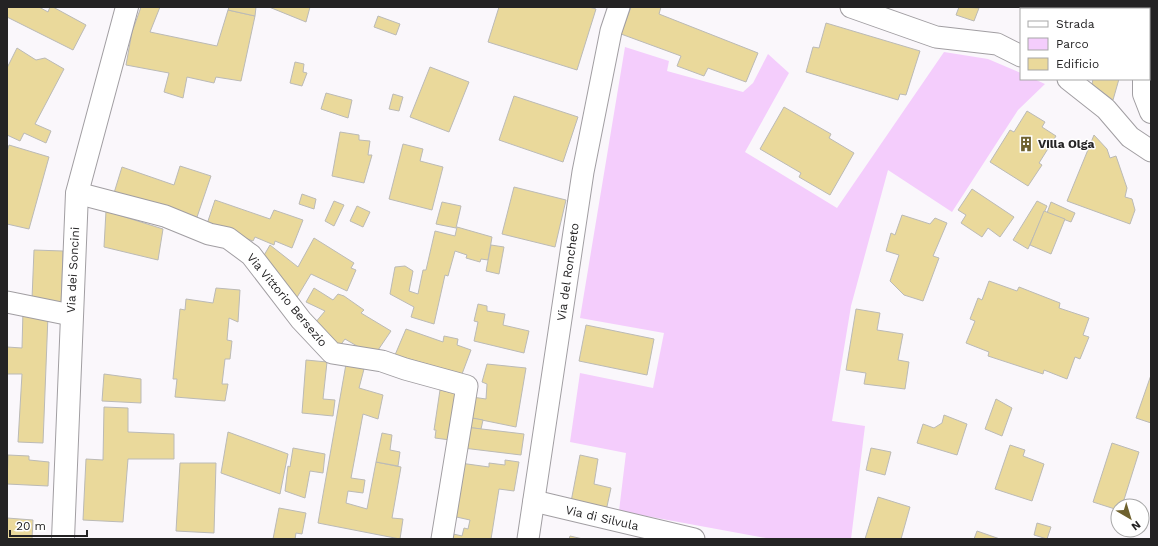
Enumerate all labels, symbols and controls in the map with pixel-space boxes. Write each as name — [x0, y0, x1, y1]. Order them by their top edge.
legend — [1020, 8, 1150, 80]
text: Strada — [1056, 17, 1095, 31]
text: Parco — [1056, 37, 1089, 51]
text: Edificio — [1056, 57, 1099, 71]
building icon: Villa Olga — [1017, 135, 1035, 153]
place label: Villa Olga — [1038, 137, 1094, 151]
street label: Via del Roncheto — [554, 222, 582, 322]
street label: Via dei Soncini — [64, 227, 82, 313]
street label: Via Vittorio Bersezio — [244, 251, 330, 349]
north arrow — [1110, 498, 1150, 538]
street label: Via di Silvula — [564, 503, 640, 533]
scale bar — [10, 512, 87, 538]
text: N — [1129, 518, 1143, 533]
text: 20 m — [16, 519, 46, 533]

